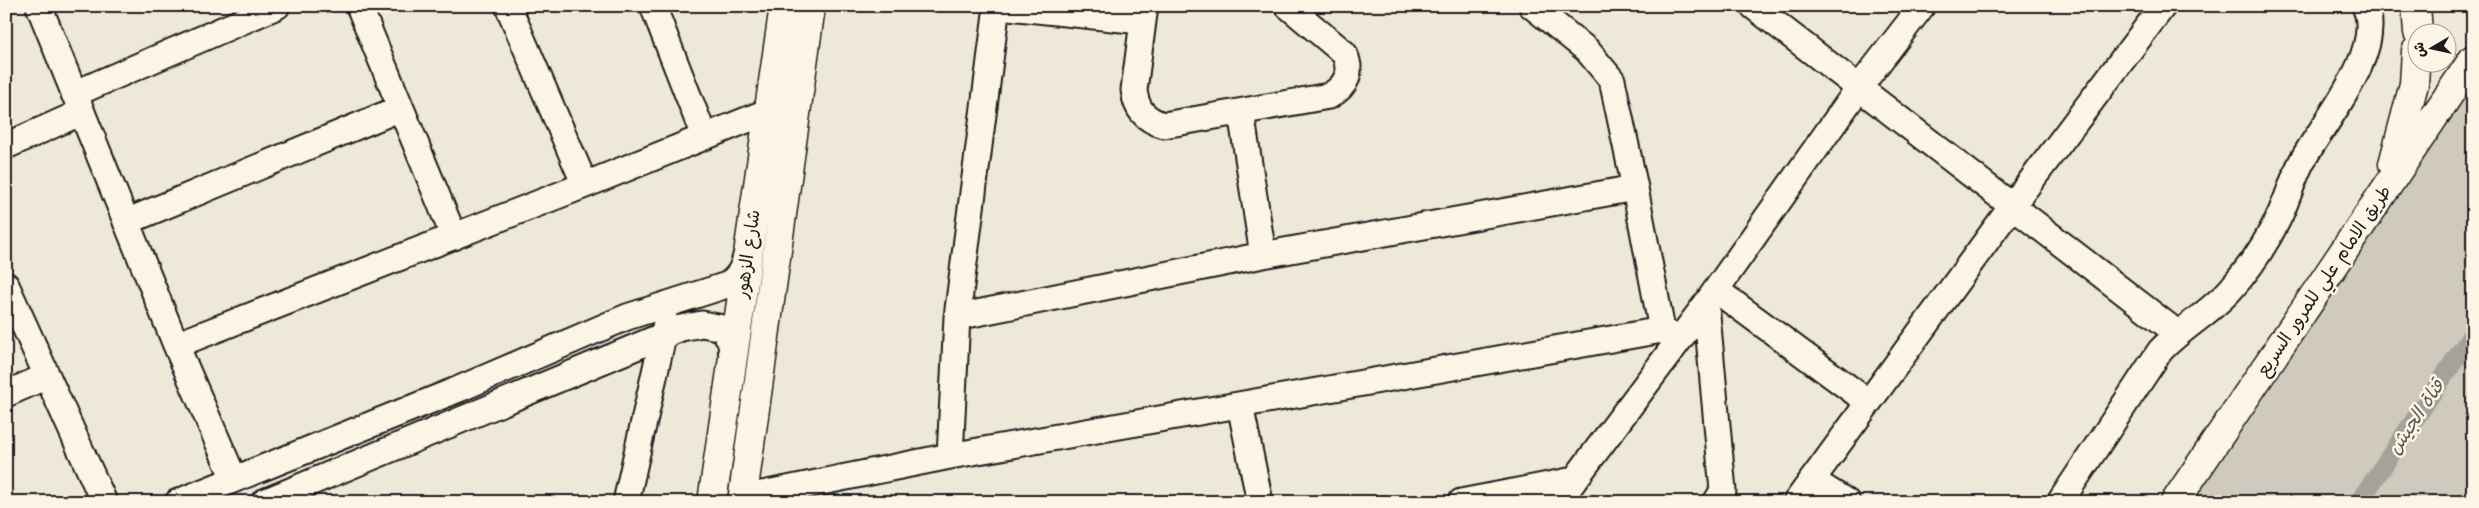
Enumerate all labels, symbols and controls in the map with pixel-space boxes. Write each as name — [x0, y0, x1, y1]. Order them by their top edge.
north arrow — [2406, 22, 2456, 72]
text: ش — [2410, 41, 2429, 59]
street label: طريق الامام علي للمرور السريع — [2252, 181, 2400, 383]
street label: شارع الزهور — [731, 208, 766, 301]
water label: قناة الجيش — [2383, 374, 2450, 458]

